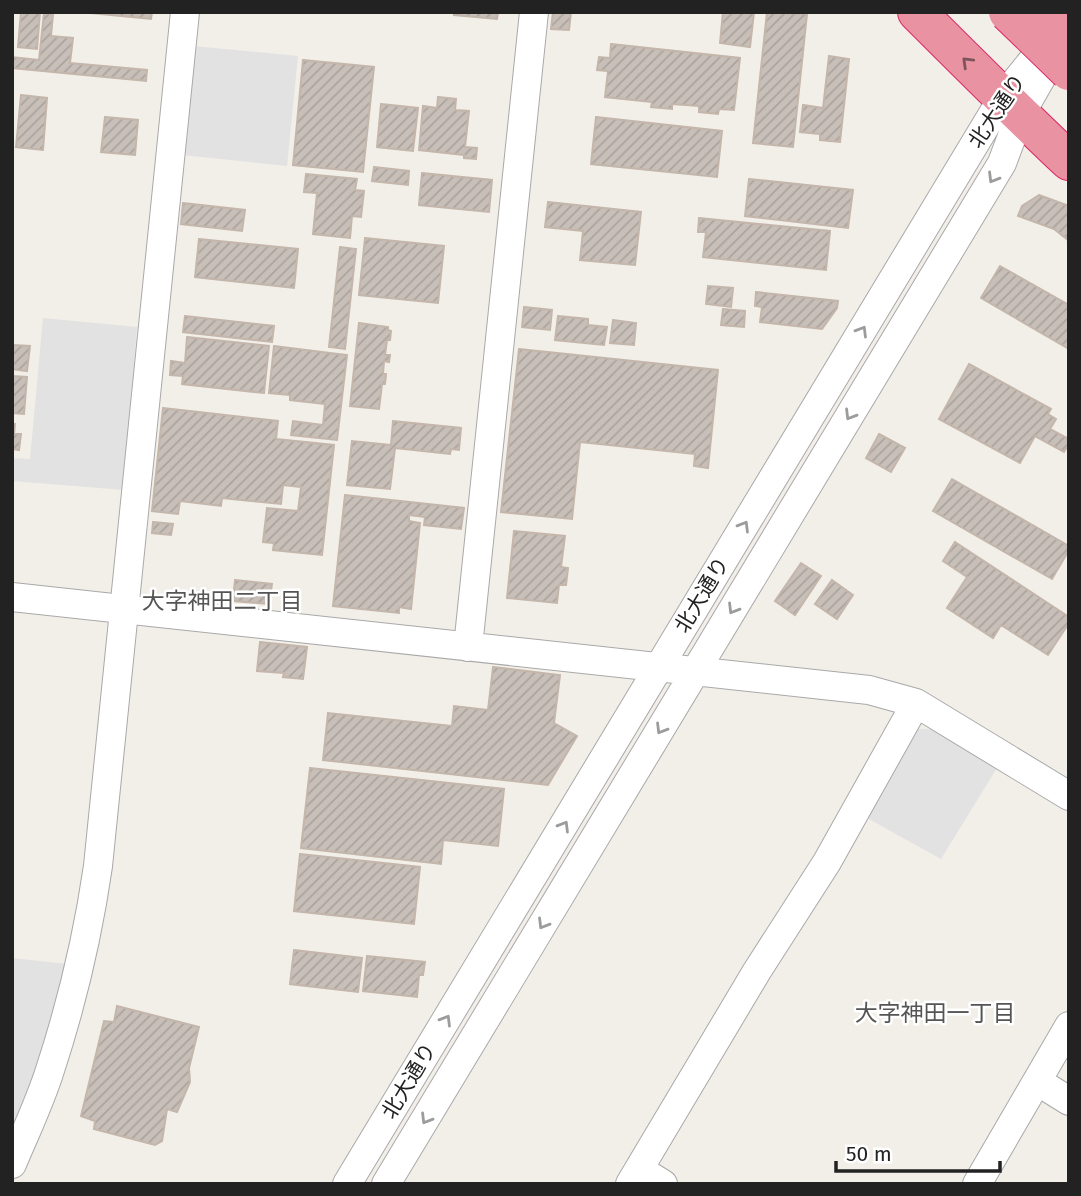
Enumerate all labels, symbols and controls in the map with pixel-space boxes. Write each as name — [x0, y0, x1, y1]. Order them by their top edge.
one-way arrow — [962, 57, 975, 70]
street label: 北大通り — [963, 69, 1031, 153]
one-way arrow — [988, 170, 1001, 183]
one-way arrow — [853, 326, 866, 339]
one-way arrow — [846, 407, 859, 420]
one-way arrow — [736, 521, 749, 534]
street label: 北大通り — [669, 552, 735, 638]
district label: 大字神田二丁目 — [142, 587, 303, 615]
one-way arrow — [728, 602, 741, 615]
one-way arrow — [656, 722, 669, 735]
one-way arrow — [555, 820, 568, 833]
one-way arrow — [539, 916, 552, 929]
district label: 大字神田一丁目 — [855, 999, 1016, 1027]
one-way arrow — [438, 1015, 451, 1028]
street label: 北大通り — [376, 1038, 442, 1124]
one-way arrow — [421, 1111, 434, 1124]
scale bar — [836, 1130, 1000, 1174]
text: 50 m — [846, 1141, 892, 1167]

